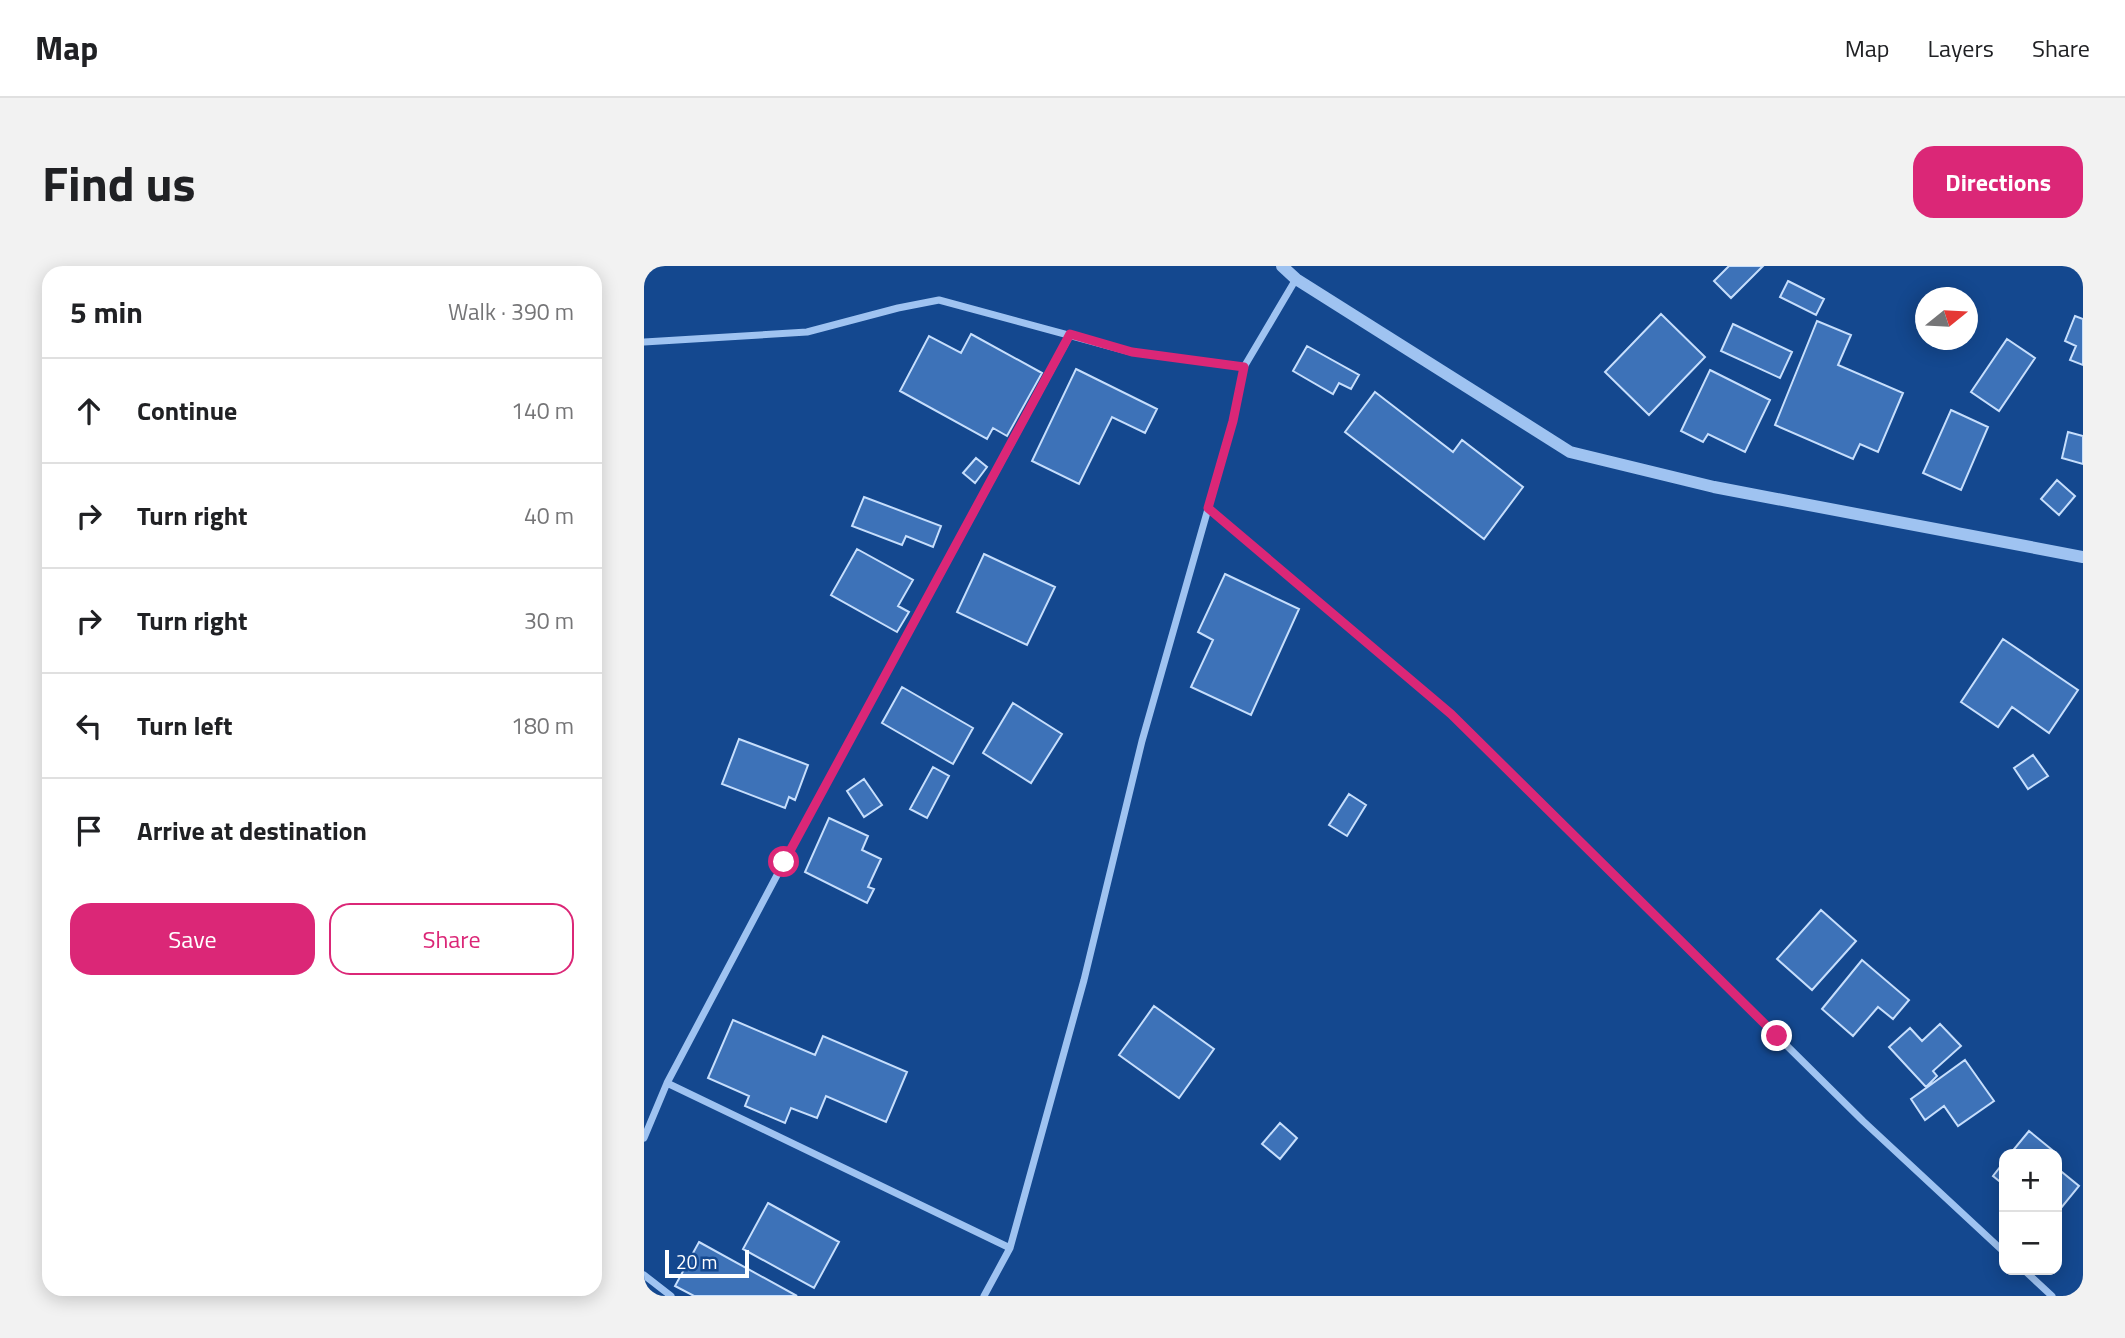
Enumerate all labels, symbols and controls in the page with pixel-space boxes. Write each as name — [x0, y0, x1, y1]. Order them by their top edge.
text: Map — [35, 23, 98, 73]
text: Map — [1845, 30, 1890, 66]
text: Layers — [1928, 30, 1994, 66]
text: Share — [2032, 30, 2090, 66]
text: Find us — [42, 145, 196, 220]
button: Directions — [1913, 146, 2083, 218]
north arrow — [1915, 287, 1978, 350]
text: 5 min — [70, 289, 143, 335]
text: Walk · 390 m — [448, 294, 574, 329]
text: Continue — [137, 391, 237, 430]
icon: ahead — [70, 392, 108, 430]
text: 140 m — [511, 393, 574, 428]
text: Turn right — [137, 496, 248, 535]
icon: right — [70, 497, 108, 535]
text: 40 m — [524, 498, 574, 533]
text: Turn right — [137, 601, 248, 640]
icon: right — [70, 602, 108, 640]
text: 30 m — [524, 603, 574, 638]
text: Turn left — [137, 706, 232, 745]
icon: left — [70, 707, 108, 745]
text: 180 m — [511, 708, 574, 743]
text: Arrive at destination — [137, 811, 367, 850]
icon: arrive — [70, 812, 108, 850]
route start — [768, 846, 799, 877]
button: Save — [70, 903, 315, 975]
button: Share — [329, 903, 574, 975]
route end — [1761, 1020, 1792, 1051]
map controls — [1999, 1149, 2062, 1275]
button: + — [1999, 1149, 2062, 1212]
button: − — [1999, 1212, 2062, 1275]
scale bar — [665, 1247, 749, 1279]
text: 20 m — [676, 1247, 717, 1276]

